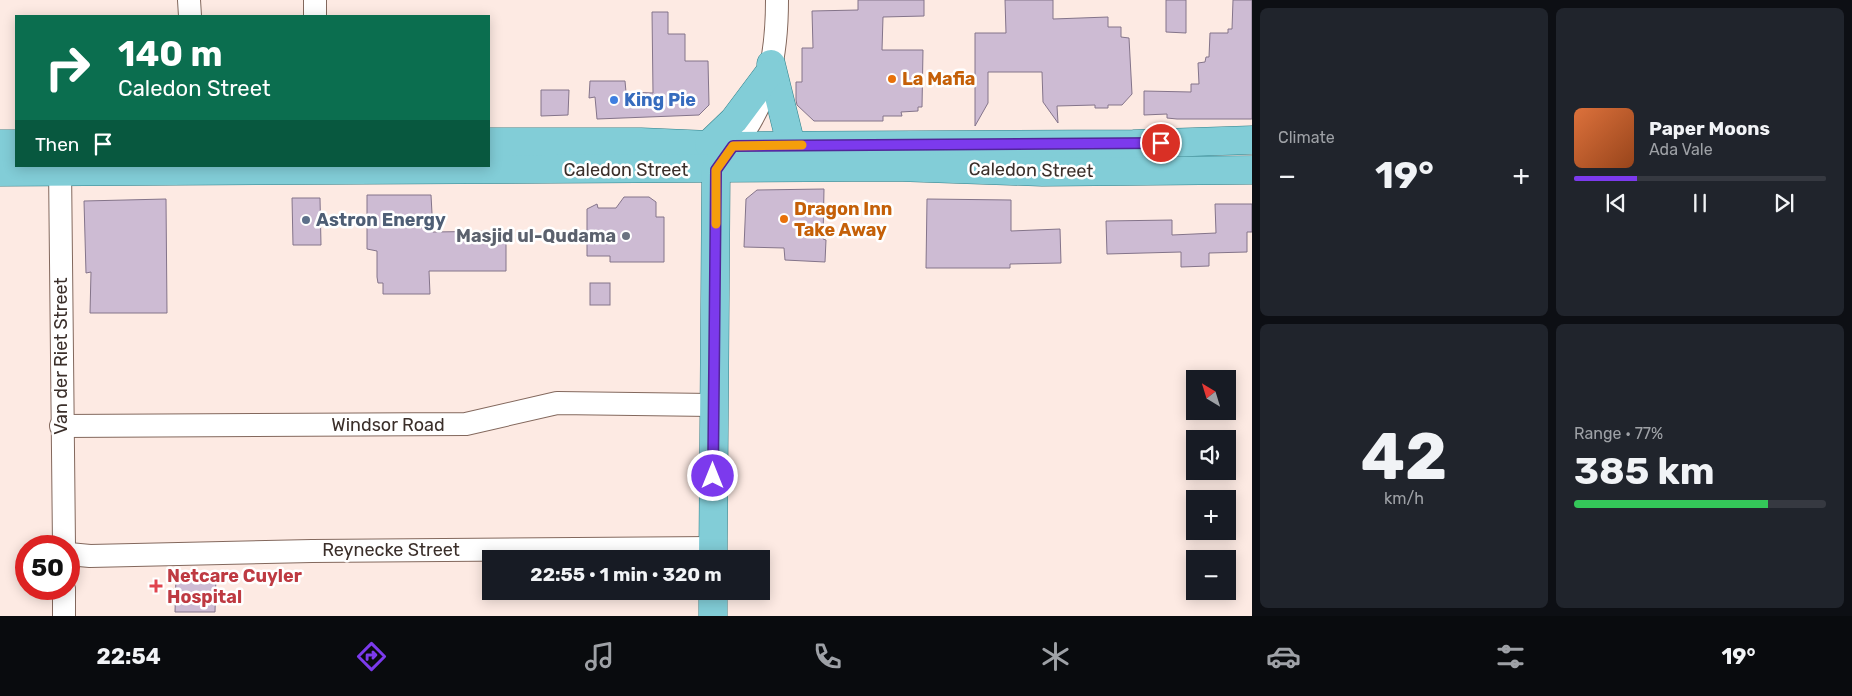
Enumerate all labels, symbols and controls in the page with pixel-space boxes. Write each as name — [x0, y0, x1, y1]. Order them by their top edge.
text: 140 m — [118, 33, 223, 75]
icon: right — [35, 35, 100, 100]
place label: La Mafia — [902, 68, 975, 90]
marker: La Mafia — [886, 73, 898, 85]
text: Caledon Street — [118, 75, 271, 102]
place label: King Pie — [624, 89, 696, 111]
marker: King Pie — [608, 94, 620, 106]
text: Paper Moons — [1649, 117, 1770, 140]
pin — [1140, 122, 1182, 164]
text: Climate — [1278, 128, 1335, 147]
icon: arrive — [1147, 129, 1175, 157]
icon: arrive — [89, 130, 117, 158]
text: Then — [35, 133, 79, 156]
text: Ada Vale — [1649, 140, 1713, 159]
text: 19° — [1375, 152, 1434, 198]
street label: Caledon Street — [968, 158, 1094, 182]
street label: Caledon Street — [564, 159, 688, 181]
text: − — [1278, 159, 1296, 192]
text: + — [1513, 159, 1530, 192]
icon: previous — [1602, 189, 1630, 217]
icon: pause — [1686, 189, 1714, 217]
icon: next — [1770, 189, 1798, 217]
place label: Dragon Inn Take Away — [794, 198, 892, 241]
place label: Astron Energy — [316, 209, 446, 231]
marker: Dragon Inn Take Away — [778, 213, 790, 225]
marker: Astron Energy — [300, 214, 312, 226]
place label: Masjid ul-Qudama — [456, 225, 616, 247]
marker: Masjid ul-Qudama — [620, 230, 632, 242]
street label: Van der Riet Street — [50, 277, 72, 435]
north arrow — [1186, 370, 1236, 420]
map controls — [1186, 370, 1236, 600]
street label: Windsor Road — [331, 414, 445, 436]
text: 42 — [1361, 418, 1447, 495]
text: Range · 77% — [1574, 424, 1663, 443]
button: sound — [1186, 430, 1236, 480]
text: 385 km — [1574, 448, 1714, 494]
position arrow — [686, 449, 738, 501]
text: km/h — [1384, 489, 1424, 508]
button: + — [1186, 490, 1236, 540]
speed limit sign: 50 — [15, 535, 80, 600]
street label: Reynecke Street — [322, 539, 460, 561]
button: − — [1186, 550, 1236, 600]
text: 22:55 · 1 min · 320 m — [530, 563, 722, 586]
place label: Netcare Cuyler Hospital — [167, 565, 302, 608]
marker: Netcare Cuyler Hospital — [149, 579, 163, 593]
icon: directions — [354, 639, 389, 674]
icon: music — [582, 639, 617, 674]
icon: phone — [810, 639, 845, 674]
icon: climate — [1038, 639, 1073, 674]
icon: car — [1266, 639, 1301, 674]
icon: filters — [1493, 639, 1528, 674]
text: 22:54 — [96, 643, 161, 670]
text: 19° — [1721, 643, 1755, 670]

